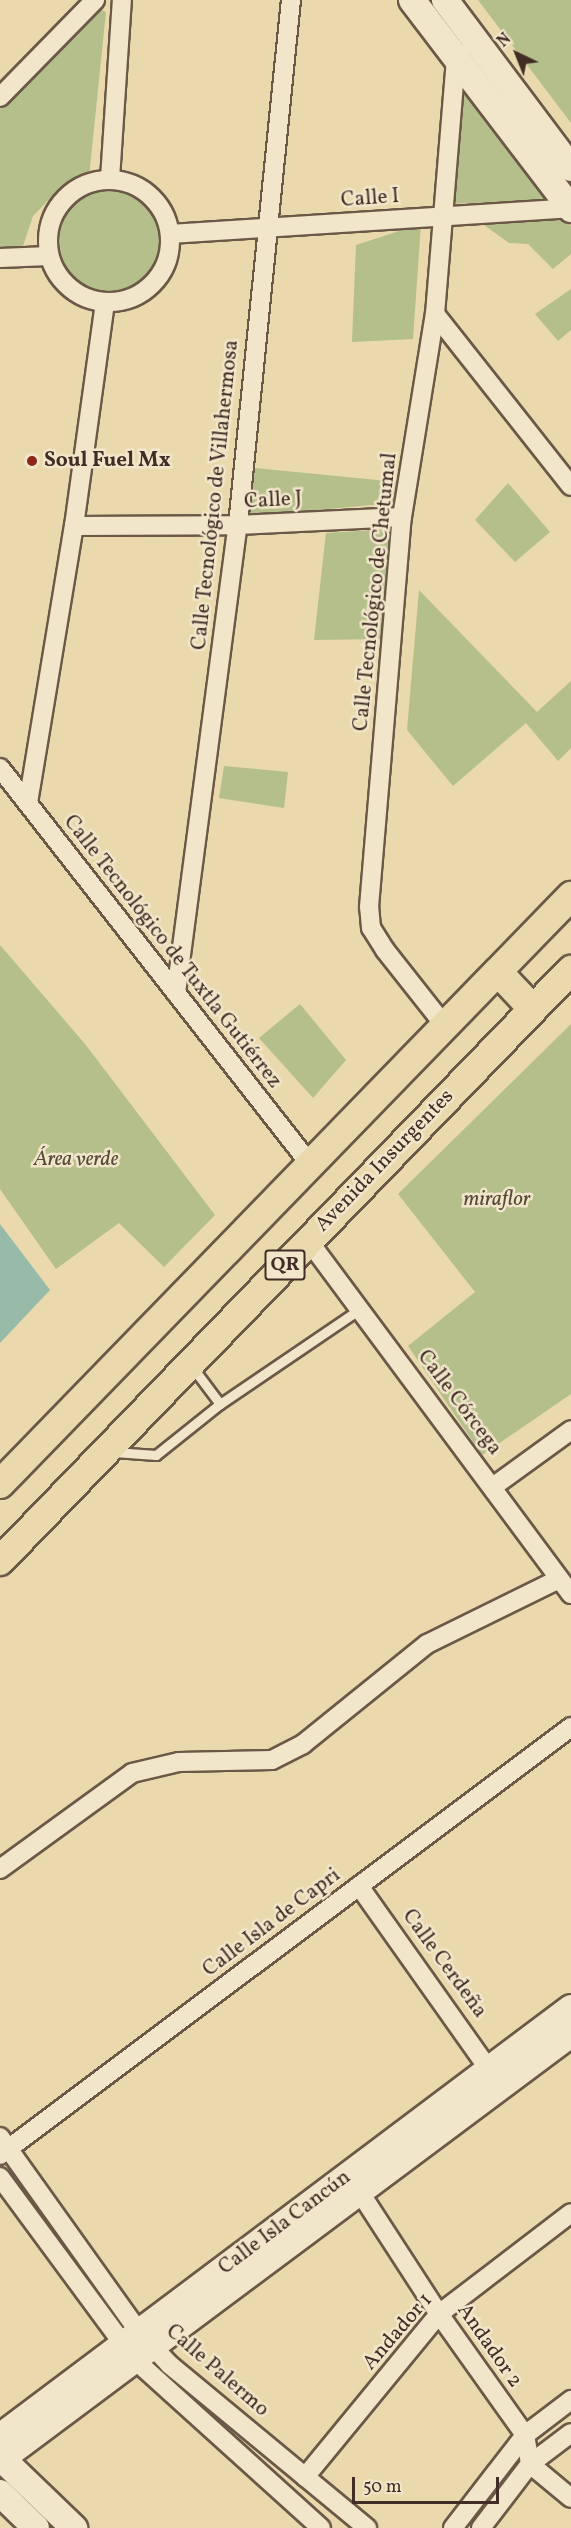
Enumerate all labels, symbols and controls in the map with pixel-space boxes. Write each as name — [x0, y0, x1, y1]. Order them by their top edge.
north arrow — [487, 24, 547, 84]
text: N — [493, 29, 516, 53]
street label: Calle I — [340, 184, 400, 214]
street label: Calle Tecnológico de Villahermosa — [187, 338, 245, 652]
place label: Soul Fuel Mx — [44, 448, 171, 474]
street label: Calle Tecnológico de Chetumal — [349, 451, 403, 733]
marker: Soul Fuel Mx — [25, 454, 39, 468]
street label: Calle J — [243, 487, 303, 515]
street label: Calle Tecnológico de Tuxtla Gutiérrez — [57, 810, 287, 1094]
street label: Avenida Insurgentes — [310, 1084, 460, 1238]
park label: Área verde — [34, 1147, 118, 1173]
park label: miraflor — [463, 1187, 531, 1213]
road number: QR — [264, 1248, 306, 1282]
street label: Calle Córcega — [411, 1345, 507, 1461]
street label: Calle Isla de Capri — [198, 1863, 346, 1983]
street label: Calle Cerdeña — [396, 1905, 492, 2023]
street label: Calle Isla Cancún — [214, 2165, 356, 2281]
street label: Andador 1 — [358, 2288, 438, 2376]
street label: Andador 2 — [451, 2299, 527, 2393]
street label: Calle Palermo — [160, 2319, 274, 2423]
scale bar — [355, 2465, 502, 2503]
text: 50 m — [363, 2475, 402, 2500]

